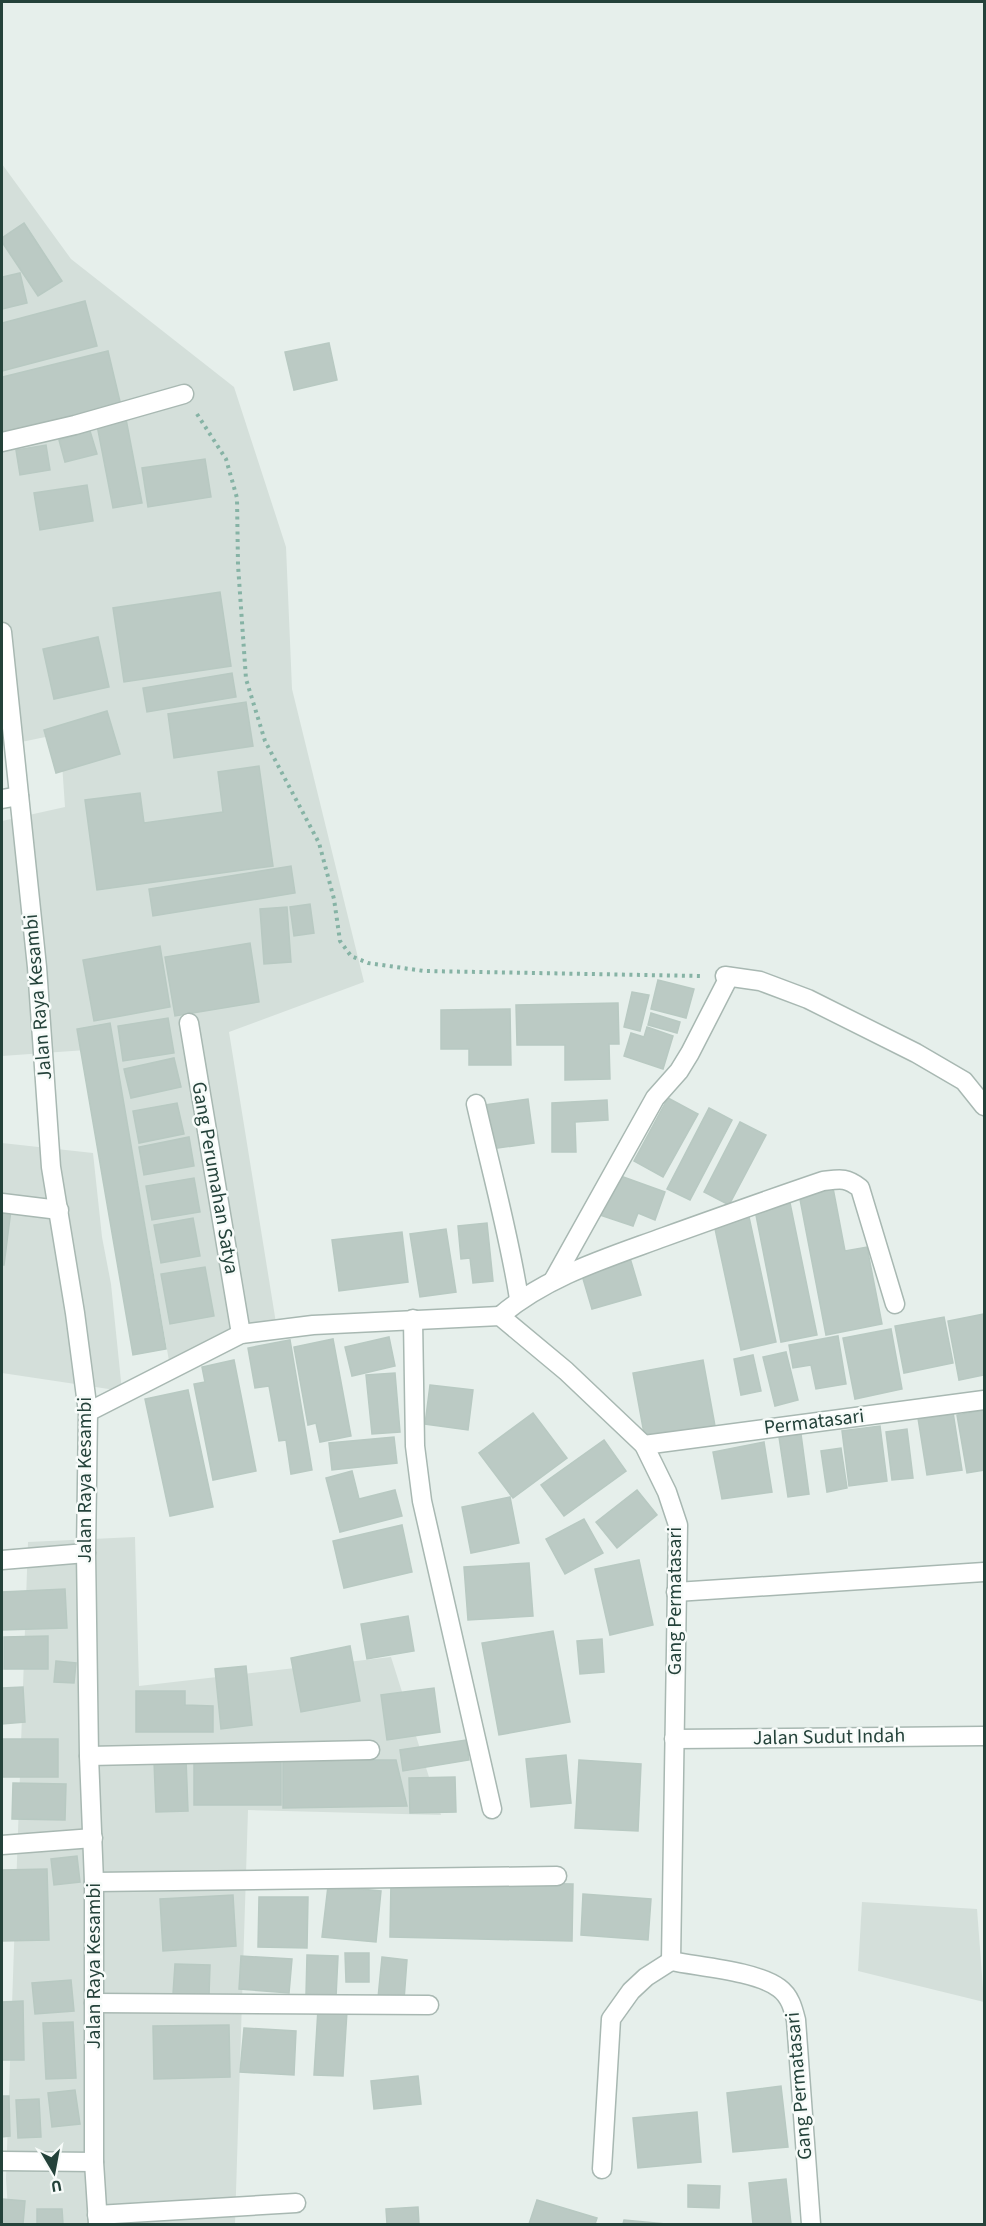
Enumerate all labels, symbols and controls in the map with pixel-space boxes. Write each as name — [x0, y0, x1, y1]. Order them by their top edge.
street label: Jalan Raya Kesambi — [17, 913, 59, 1081]
street label: Gang Perumahan Satya — [184, 1080, 246, 1276]
street label: Jalan Raya Kesambi — [71, 1397, 99, 1563]
street label: Permatasari — [762, 1402, 866, 1442]
street label: Gang Permatasari — [661, 1527, 689, 1675]
street label: Jalan Sudut Indah — [753, 1722, 905, 1752]
street label: Jalan Raya Kesambi — [80, 1883, 108, 2049]
street label: Gang Permatasari — [779, 2011, 819, 2161]
north arrow — [24, 2142, 84, 2202]
text: U — [49, 2174, 64, 2198]

